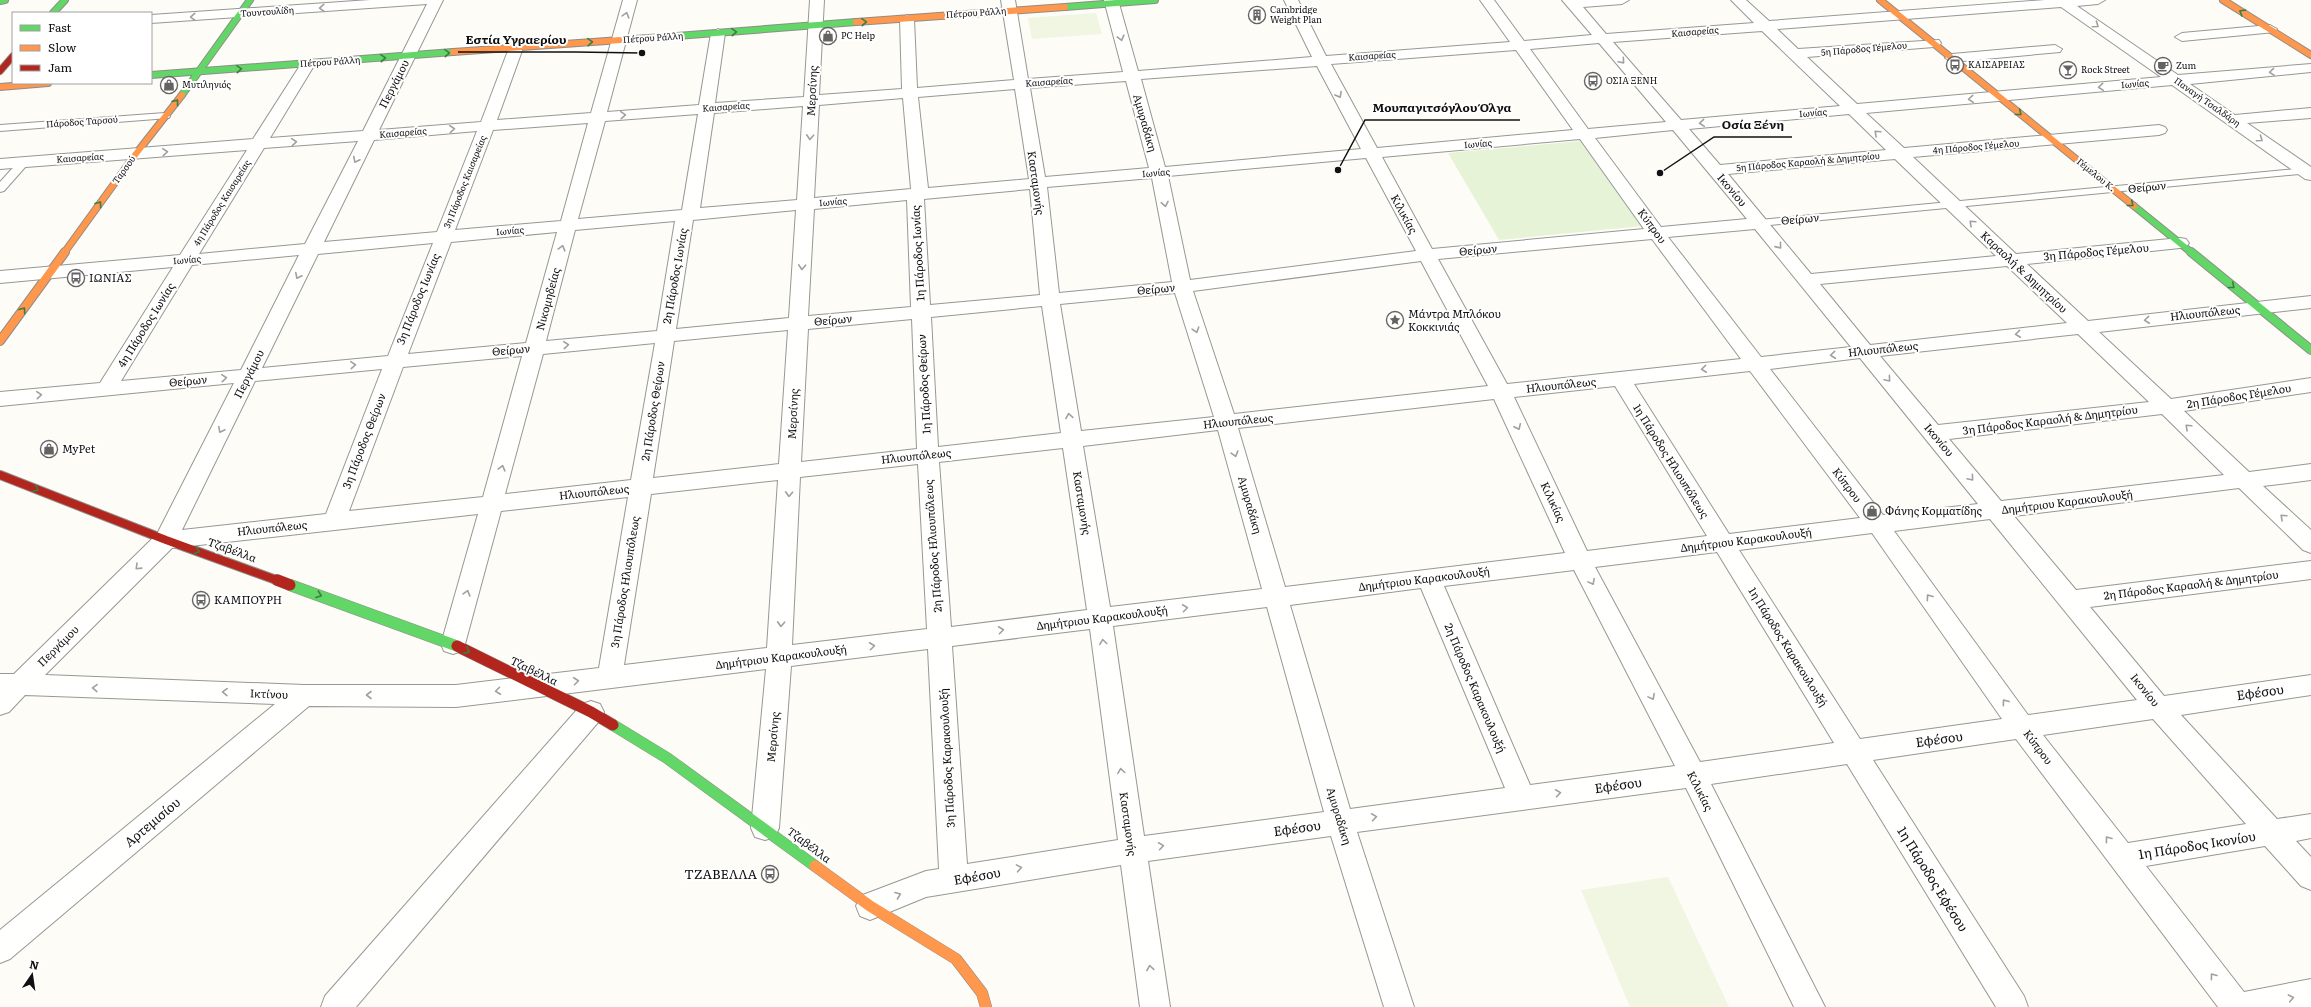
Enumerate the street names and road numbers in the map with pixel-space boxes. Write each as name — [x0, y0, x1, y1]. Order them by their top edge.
street label: Τουντουλίδη — [240, 2, 294, 20]
street label: Πέτρου Ράλλη — [945, 3, 1007, 21]
street label: Καισαρείας — [1671, 22, 1720, 40]
street label: Πέτρου Ράλλη — [622, 28, 684, 46]
street label: 5η Πάροδος Γέμελου — [1820, 37, 1907, 59]
street label: Καισαρείας — [1348, 46, 1397, 64]
street label: Πέτρου Ράλλη — [299, 52, 361, 70]
street label: Περγάμου — [374, 56, 412, 111]
street label: Μερσίνης — [802, 65, 820, 117]
street label: Καισαρείας — [1025, 72, 1074, 90]
street label: Παναγή Τσαλδάρη — [2171, 73, 2244, 129]
street label: Ιωνίας — [2120, 75, 2150, 91]
street label: Αμυραδάκη — [1130, 92, 1162, 153]
street label: Καισαρείας — [702, 97, 751, 115]
street label: Ιωνίας — [1798, 104, 1828, 120]
street label: Πάροδος Ταρσού — [46, 112, 118, 130]
street label: Καισαρείας — [379, 123, 428, 141]
street label: 3η Πάροδος Καισαρείας — [439, 133, 489, 230]
street label: Ιωνίας — [1463, 135, 1493, 151]
street label: 4η Πάροδος Γέμελου — [1932, 135, 2020, 157]
street label: Καισαρείας — [56, 148, 105, 166]
street label: 5η Πάροδος Καραολή & Δημητρίου — [1736, 148, 1880, 174]
street label: Κασταμονής — [1025, 150, 1049, 216]
street label: Ταρσού — [108, 152, 138, 187]
street label: Γέμελου Κ. — [2074, 154, 2119, 194]
street label: 4η Πάροδος Καισαρείας — [189, 156, 254, 248]
street label: Ιωνίας — [1141, 164, 1171, 180]
street label: Ικονίου — [1714, 169, 1751, 209]
street label: Θείρων — [2127, 176, 2167, 196]
street label: Κιλικίας — [1388, 191, 1422, 237]
street label: Ιωνίας — [818, 193, 848, 209]
street label: 1η Πάροδος Ιωνίας — [906, 204, 927, 301]
street label: Κύπρου — [1635, 205, 1671, 246]
street label: Θείρων — [1780, 208, 1820, 228]
street label: Ιωνίας — [495, 222, 525, 238]
street label: 2η Πάροδος Ιωνίας — [658, 226, 690, 325]
street label: Καραολή & Δημητρίου — [1978, 227, 2072, 316]
street label: 3η Πάροδος Γέμελου — [2043, 238, 2149, 264]
street label: Θείρων — [1458, 239, 1498, 259]
street label: 3η Πάροδος Ιωνίας — [391, 250, 443, 347]
street label: Ιωνίας — [172, 251, 202, 267]
street label: Νικομηδείας — [531, 265, 563, 332]
street label: 4η Πάροδος Ιωνίας — [113, 278, 178, 370]
street label: Θείρων — [1136, 278, 1176, 298]
street label: Ηλιουπόλεως — [2169, 300, 2241, 324]
street label: Θείρων — [813, 309, 853, 329]
street label: 1η Πάροδος Θείρων — [912, 334, 934, 434]
street label: Ηλιουπόλεως — [1847, 336, 1919, 360]
street label: Θείρων — [491, 339, 531, 359]
street label: Περγάμου — [229, 346, 267, 401]
street label: 2η Πάροδος Θείρων — [636, 360, 668, 462]
street label: Θείρων — [168, 370, 208, 390]
street label: Ηλιουπόλεως — [1525, 372, 1597, 396]
street label: 2η Πάροδος Γέμελου — [2186, 379, 2292, 411]
street label: Μερσίνης — [783, 388, 801, 440]
street label: 3η Πάροδος Θείρων — [337, 390, 389, 491]
street label: 1η Πάροδος Ηλιουπόλεως — [1630, 400, 1714, 521]
street label: 3η Πάροδος Καραολή & Δημητρίου — [1961, 400, 2138, 438]
street label: Ηλιουπόλεως — [1202, 408, 1274, 432]
street label: Ικονίου — [1921, 419, 1958, 459]
street label: Ηλιουπόλεως — [880, 443, 952, 467]
street label: Κύπρου — [1829, 464, 1866, 505]
street label: Κασταμονής — [1070, 470, 1096, 536]
street label: Αμυραδάκη — [1235, 474, 1267, 535]
street label: Ηλιουπόλεως — [558, 479, 630, 503]
street label: 2η Πάροδος Ηλιουπόλεως — [919, 479, 945, 613]
street label: Κιλικίας — [1538, 479, 1570, 525]
street label: Δημήτριου Καρακουλουξή — [2000, 485, 2133, 517]
street label: 3η Πάροδος Ηλιουπόλεως — [606, 514, 642, 649]
street label: Ηλιουπόλεως — [236, 515, 308, 539]
street label: Δημήτριου Καρακουλουξή — [1679, 523, 1812, 555]
street label: Τζαβέλλα — [206, 533, 259, 565]
street label: Δημήτριου Καρακουλουξή — [1357, 562, 1490, 594]
street label: 2η Πάροδος Καραολή & Δημητρίου — [2103, 565, 2279, 603]
street label: 1η Πάροδος Καρακουλουξή — [1745, 584, 1832, 709]
street label: Δημήτριου Καρακουλουξή — [1035, 601, 1168, 633]
street label: 2η Πάροδος Καρακουλουξή — [1441, 620, 1510, 755]
street label: Περγάμου — [33, 621, 82, 670]
street label: Δημήτριου Καρακουλουξή — [714, 640, 847, 672]
street label: Τζαβέλλα — [508, 652, 561, 689]
street label: Ικονίου — [2127, 669, 2164, 709]
street label: Εφέσου — [2235, 679, 2285, 704]
street label: Ικτίνου — [250, 684, 288, 702]
street label: 3η Πάροδος Καρακουλουξή — [934, 688, 958, 828]
street label: Μερσίνης — [762, 710, 782, 763]
street label: Εφέσου — [1914, 726, 1964, 751]
street label: Κύπρου — [2020, 726, 2057, 767]
street label: Κιλικίας — [1684, 768, 1718, 814]
street label: Εφέσου — [1593, 772, 1643, 797]
street label: Αμυραδάκη — [1324, 785, 1356, 846]
street label: Κασταμονής — [1117, 791, 1141, 857]
street label: Αρτεμισίου — [120, 792, 184, 851]
street label: Εφέσου — [1272, 815, 1322, 840]
street label: Τζαβέλλα — [784, 822, 835, 866]
street label: 1η Πάροδος Εφέσου — [1893, 823, 1973, 935]
street label: 1η Πάροδος Ικονίου — [2137, 826, 2257, 863]
street label: Εφέσου — [952, 862, 1002, 889]

